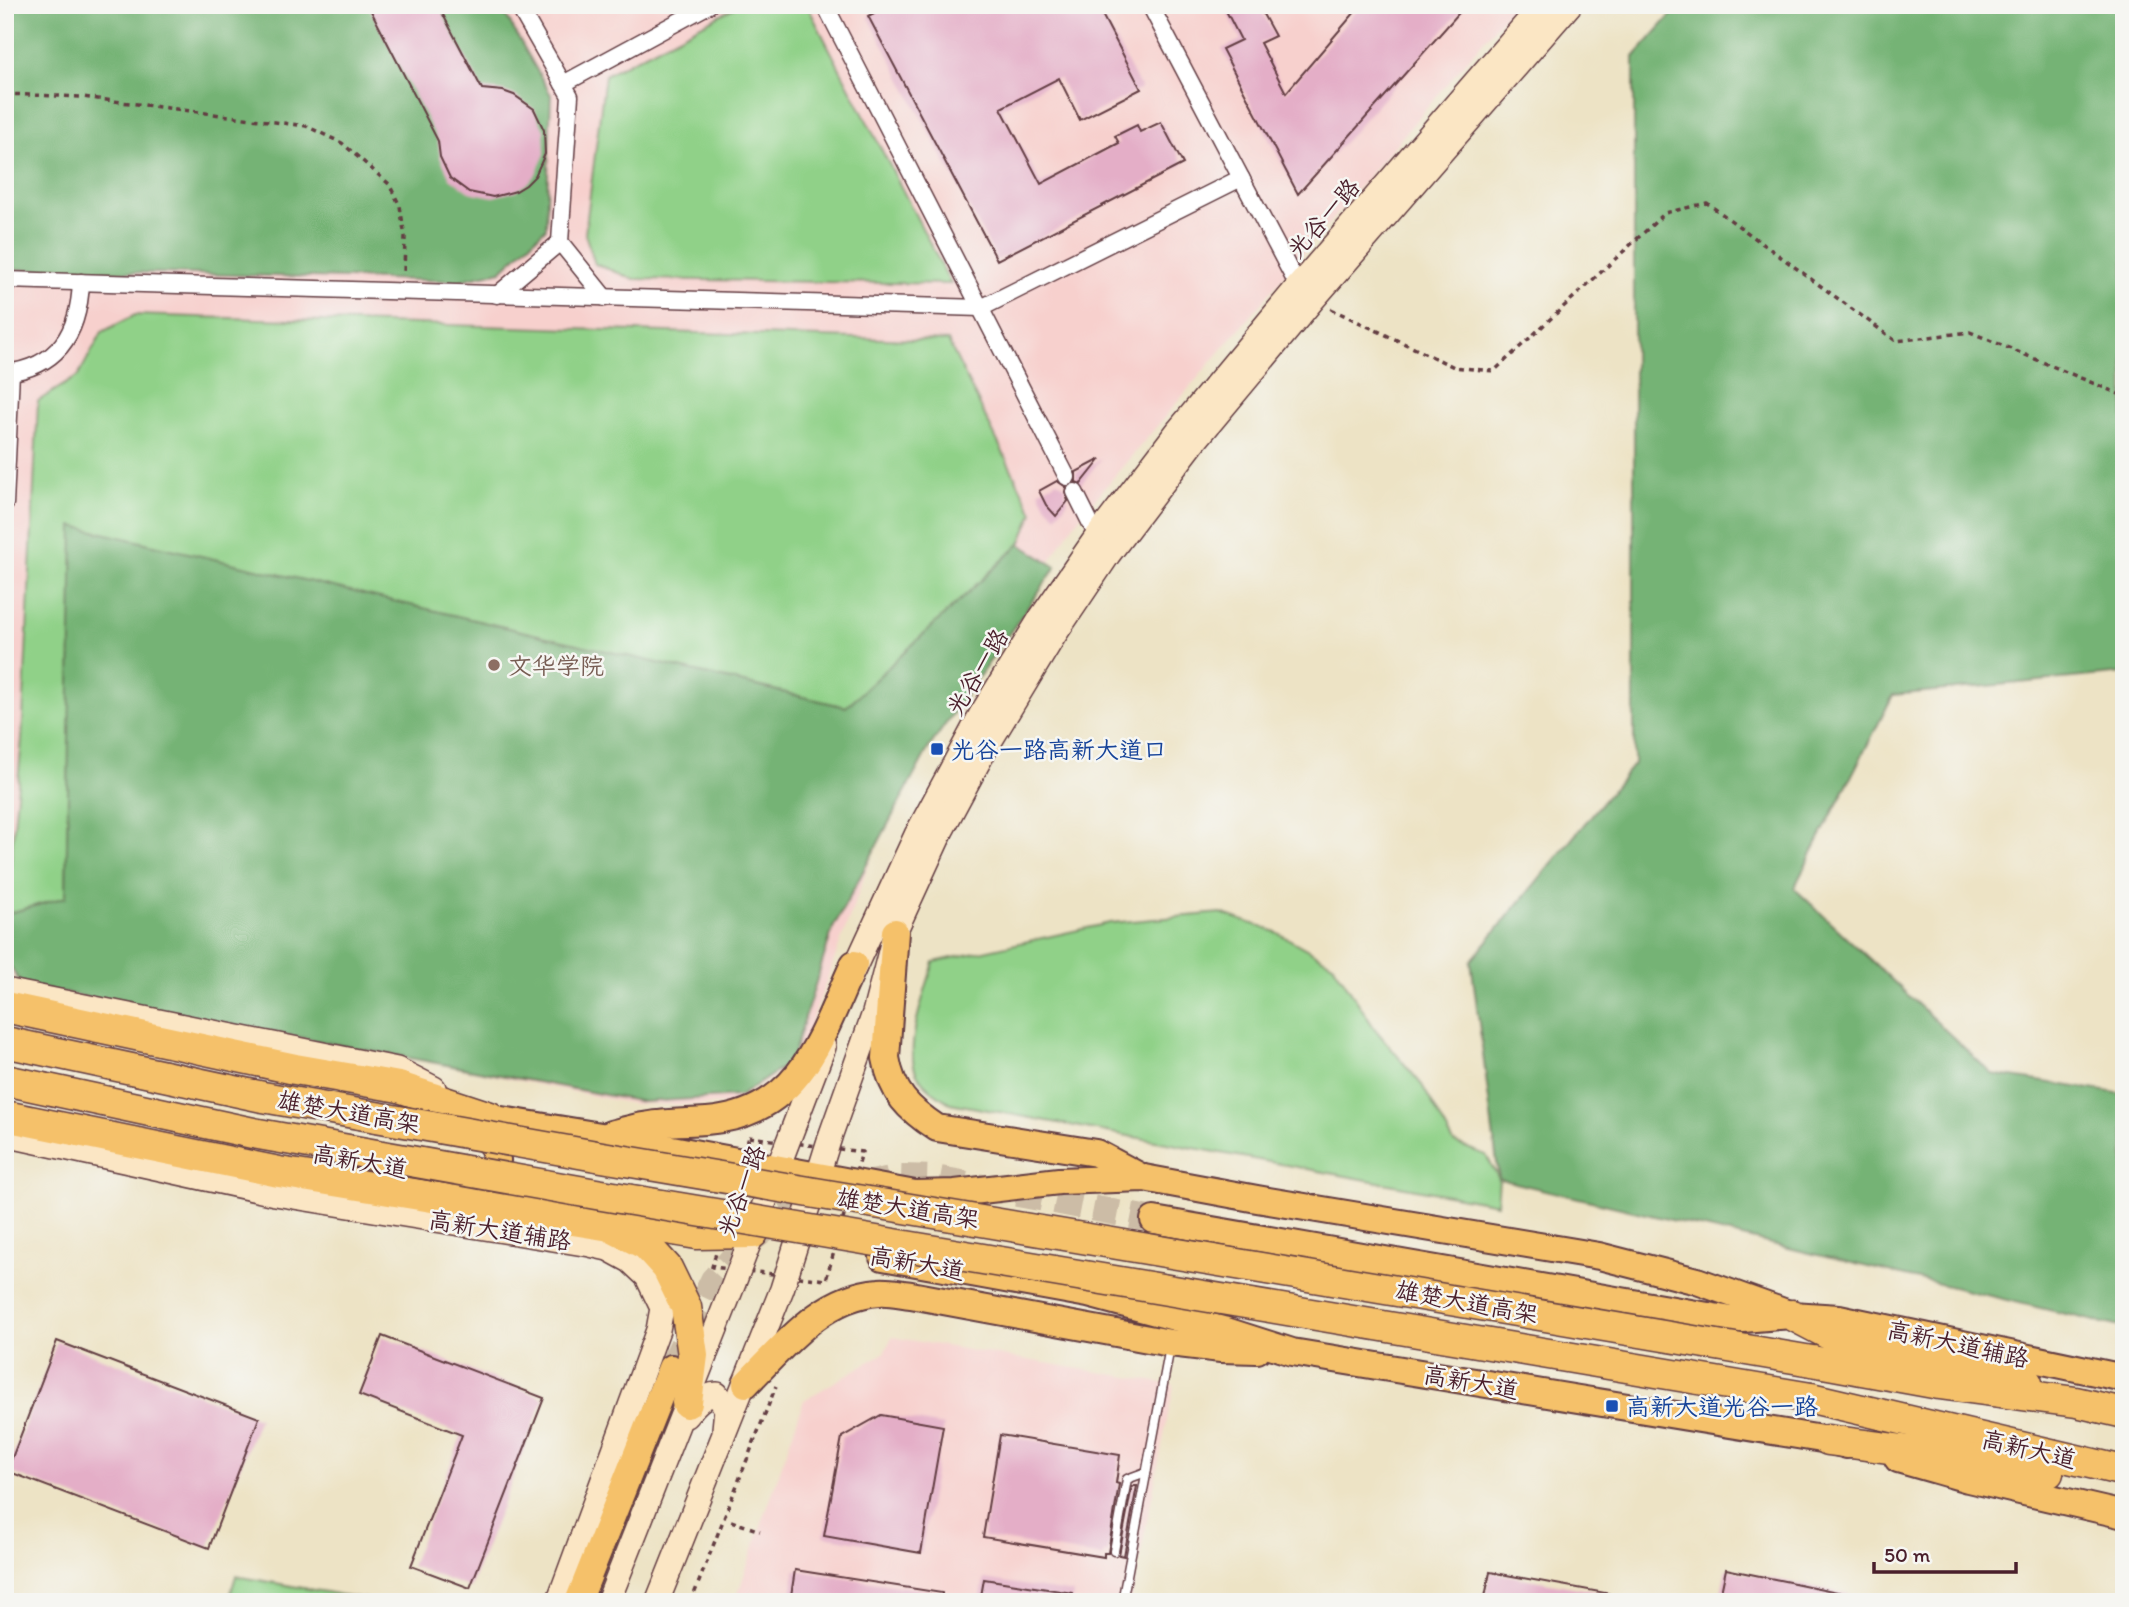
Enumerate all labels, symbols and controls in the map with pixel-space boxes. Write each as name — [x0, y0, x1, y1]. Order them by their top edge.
street label: 光谷一路 — [1281, 172, 1365, 264]
street label: 光谷一路 — [940, 623, 1014, 721]
place label: 文华学院 — [508, 651, 604, 680]
marker: 文华学院 — [486, 657, 502, 673]
place label: 光谷一路高新大道口 — [951, 735, 1167, 764]
marker: 光谷一路高新大道口 — [929, 741, 945, 757]
street label: 雄楚大道高架 — [276, 1085, 422, 1139]
street label: 高新大道 — [310, 1138, 410, 1184]
street label: 光谷一路 — [711, 1141, 771, 1241]
street label: 雄楚大道高架 — [835, 1182, 981, 1234]
street label: 高新大道辅路 — [427, 1204, 573, 1256]
street label: 高新大道 — [867, 1240, 967, 1286]
street label: 雄楚大道高架 — [1394, 1275, 1540, 1329]
street label: 高新大道辅路 — [1885, 1315, 2031, 1373]
street label: 高新大道 — [1421, 1359, 1521, 1405]
place label: 高新大道光谷一路 — [1626, 1392, 1818, 1421]
marker: 高新大道光谷一路 — [1604, 1398, 1620, 1414]
street label: 高新大道 — [1979, 1424, 2079, 1474]
scale bar — [1874, 1530, 2015, 1574]
text: 50 m — [1884, 1542, 1931, 1567]

